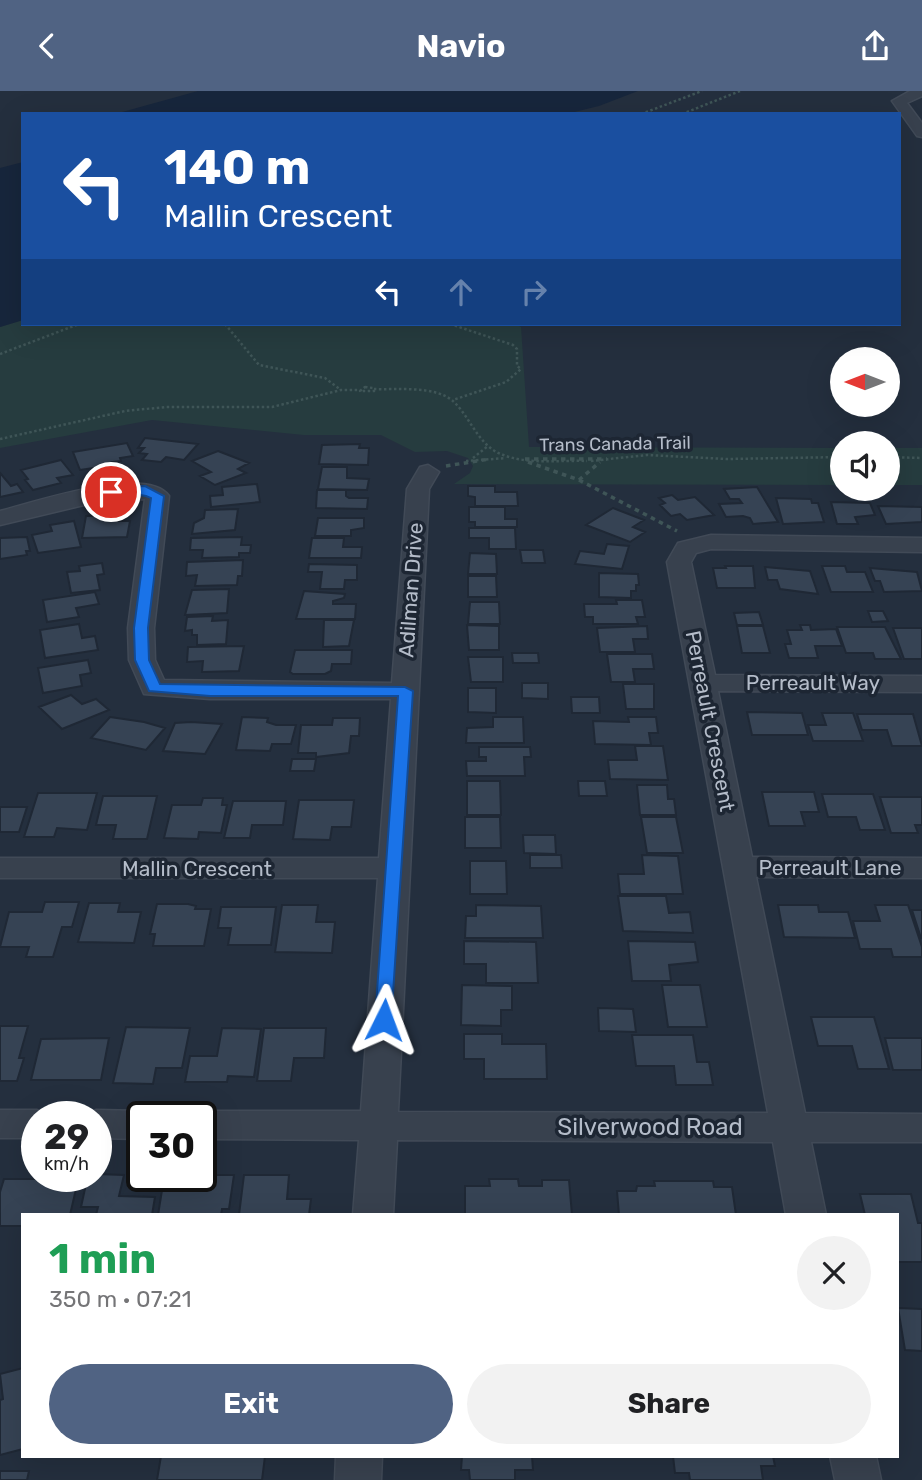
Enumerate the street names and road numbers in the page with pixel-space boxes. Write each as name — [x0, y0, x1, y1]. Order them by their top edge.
street label: Trans Canada Trail — [539, 432, 691, 456]
street label: Adilman Drive — [393, 522, 428, 658]
street label: Perreault Crescent — [681, 628, 740, 813]
street label: Perreault Way — [746, 670, 881, 695]
street label: Perreault Lane — [758, 855, 902, 880]
street label: Mallin Crescent — [122, 856, 272, 881]
street label: Silverwood Road — [557, 1113, 743, 1141]

